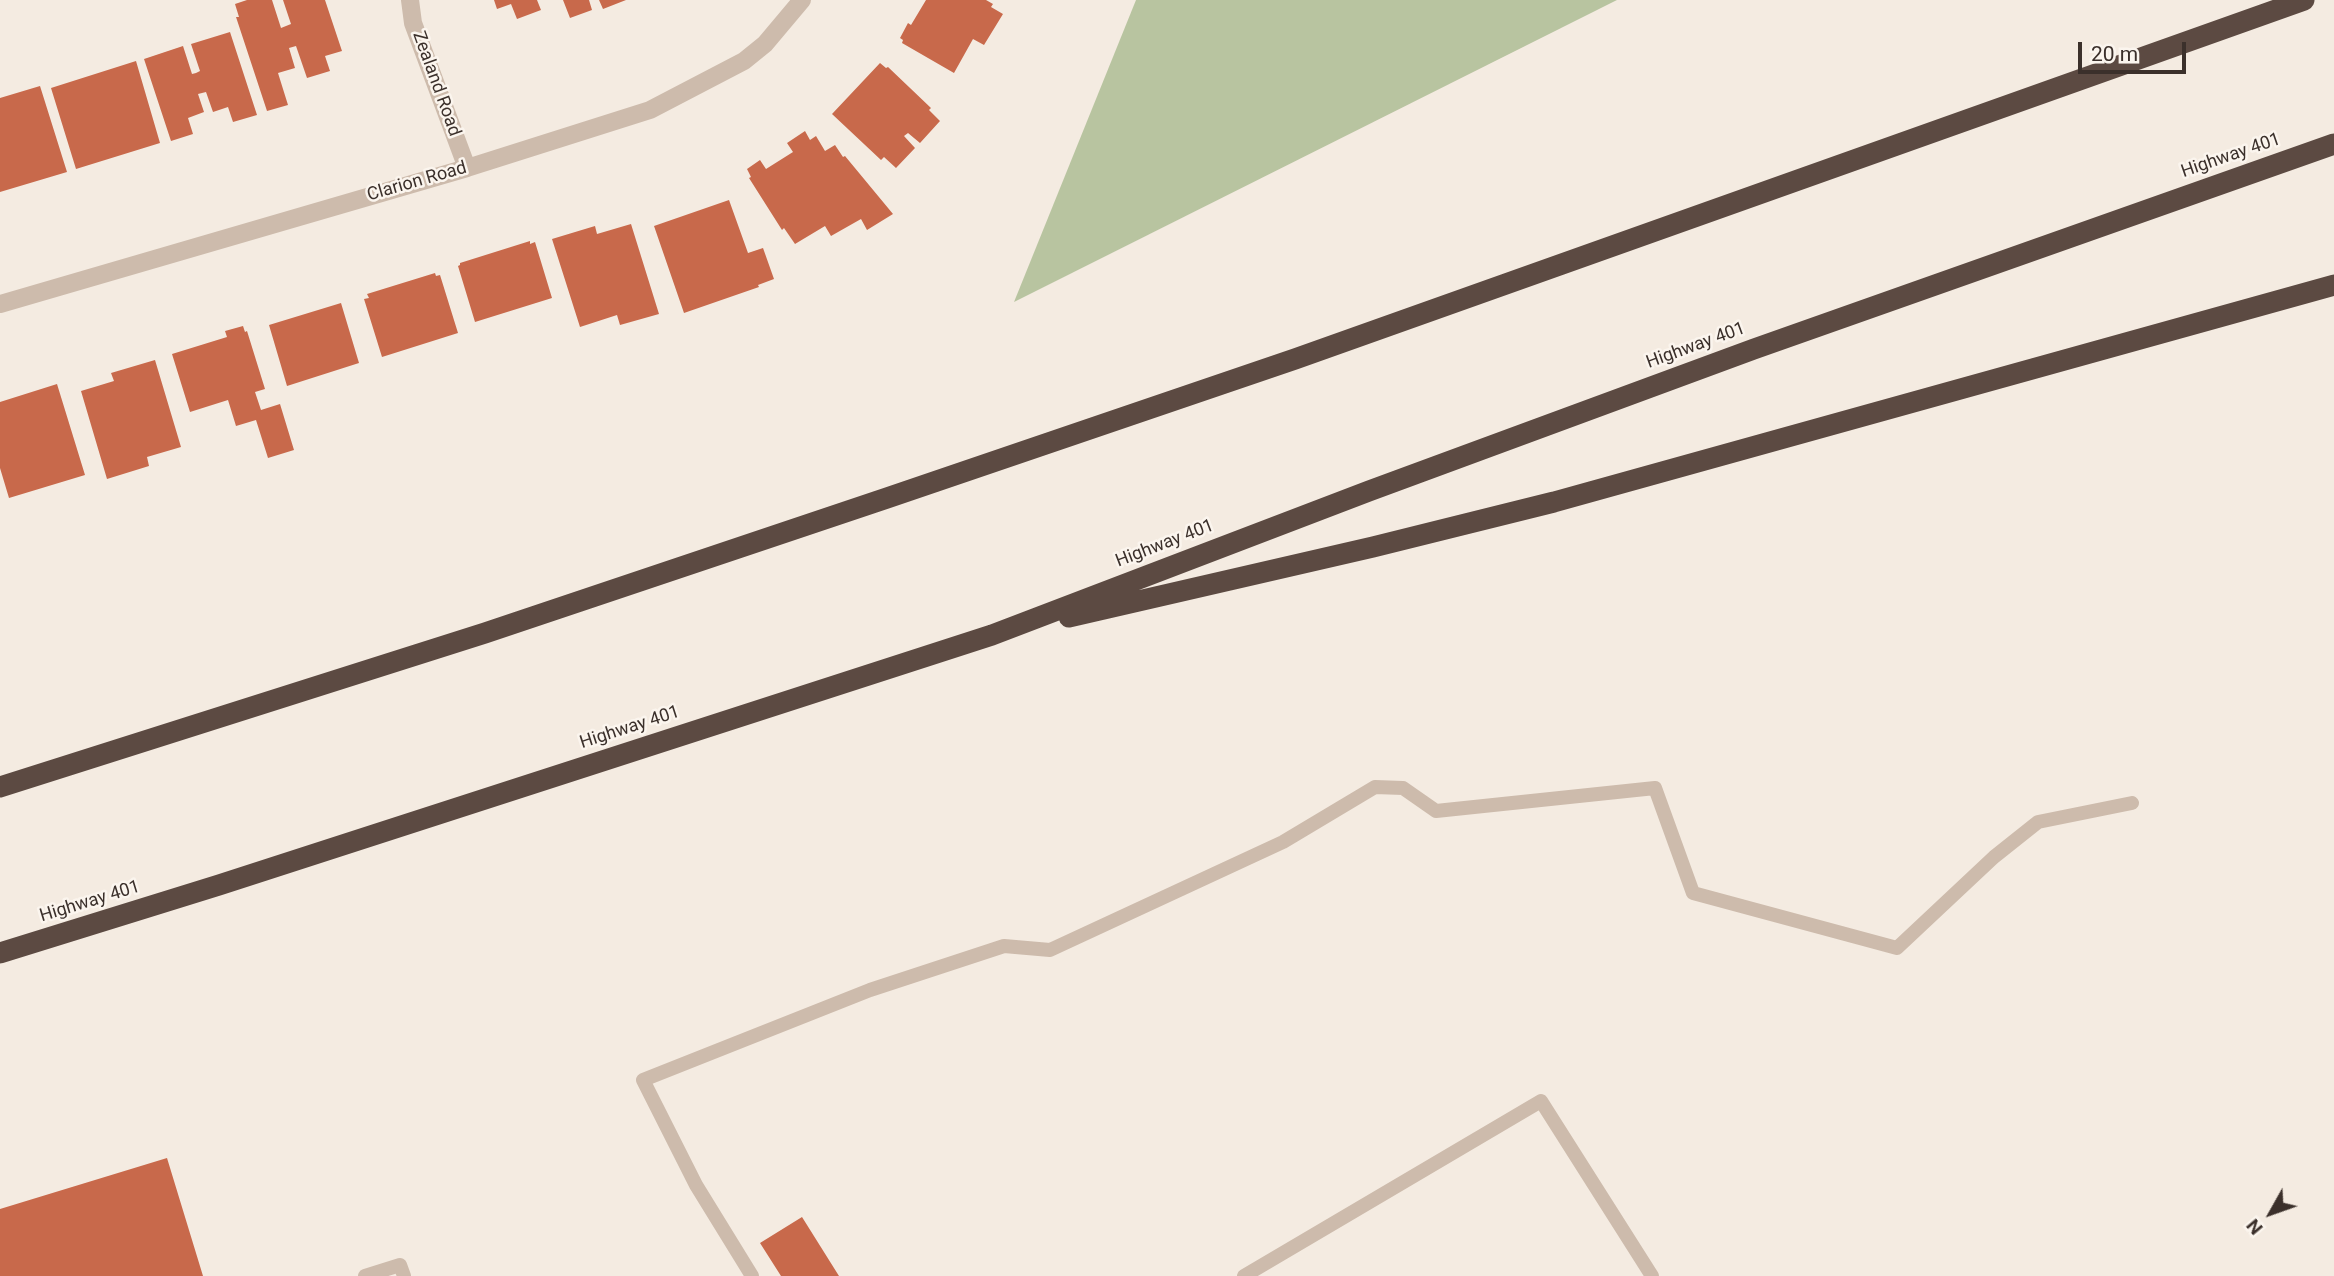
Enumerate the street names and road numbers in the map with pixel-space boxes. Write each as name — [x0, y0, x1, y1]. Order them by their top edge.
street label: Zealand Road — [407, 29, 465, 139]
street label: Highway 401 — [2178, 129, 2284, 183]
street label: Clarion Road — [365, 158, 469, 206]
street label: Highway 401 — [1644, 318, 1748, 374]
street label: Highway 401 — [1113, 515, 1217, 573]
street label: Highway 401 — [577, 702, 683, 754]
street label: Highway 401 — [37, 877, 143, 927]

